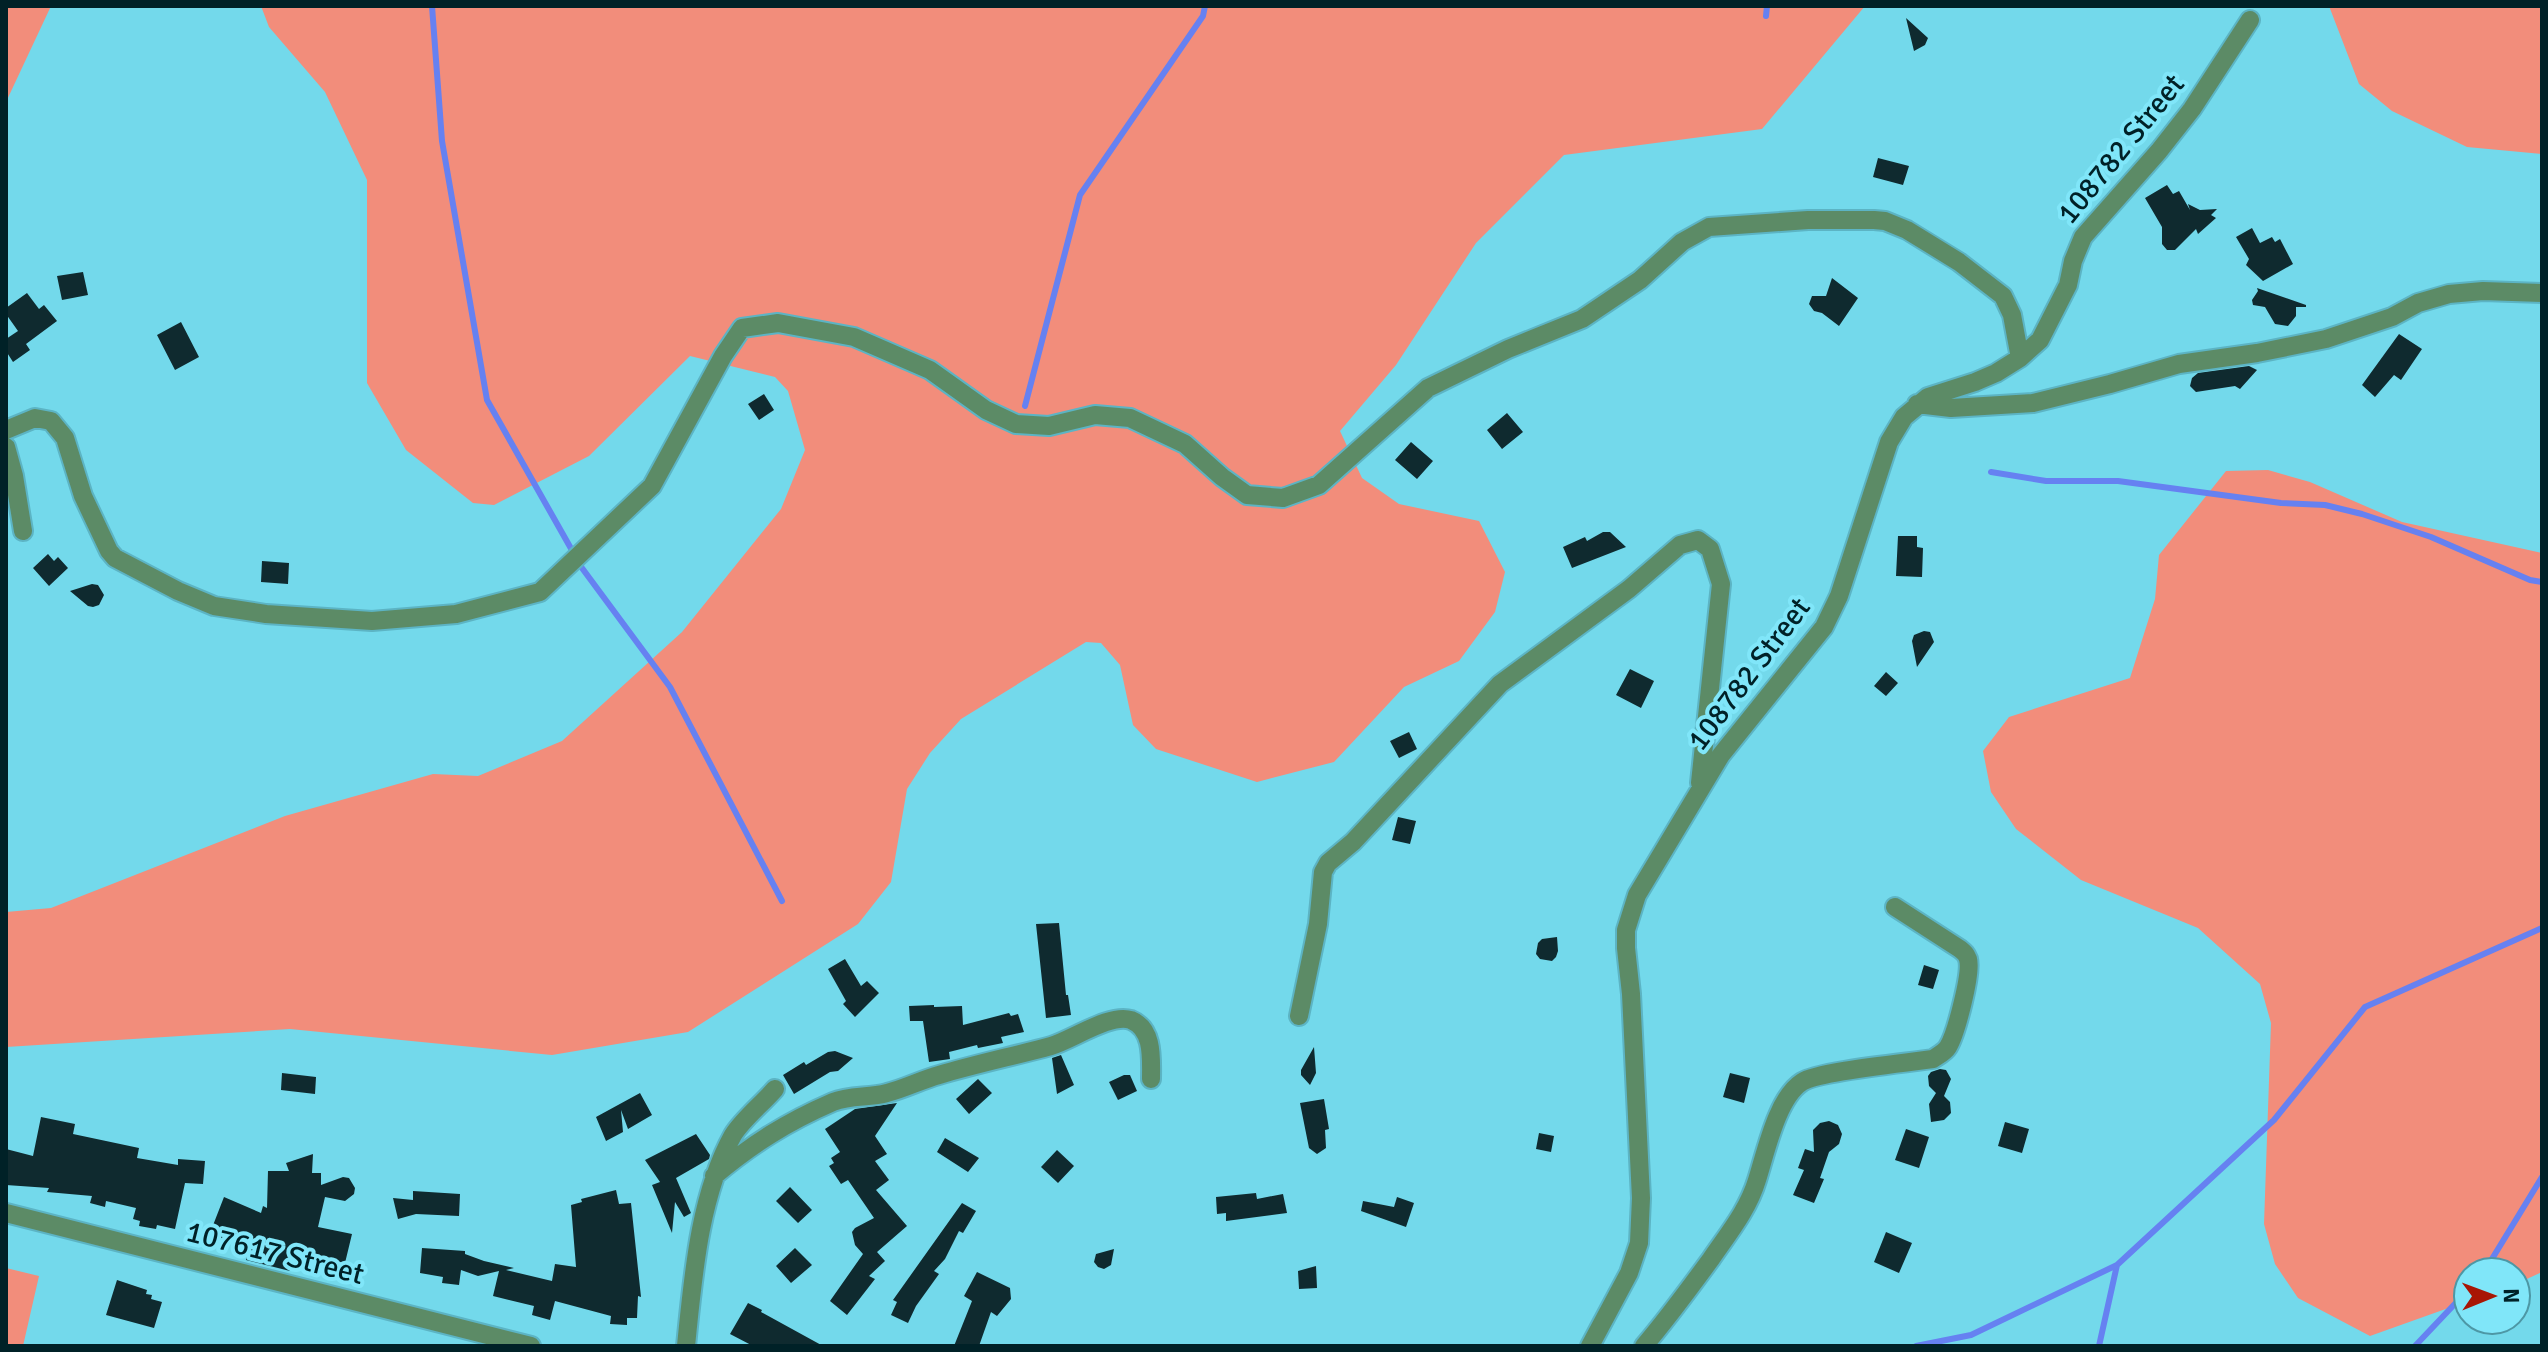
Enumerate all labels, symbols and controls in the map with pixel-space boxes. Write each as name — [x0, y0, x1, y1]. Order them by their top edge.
street label: 108782 Street — [2049, 67, 2193, 231]
street label: 108782 Street — [1679, 590, 1819, 758]
street label: 107617 Street — [182, 1213, 368, 1293]
north arrow — [2452, 1256, 2532, 1336]
text: N — [2498, 1288, 2525, 1304]

